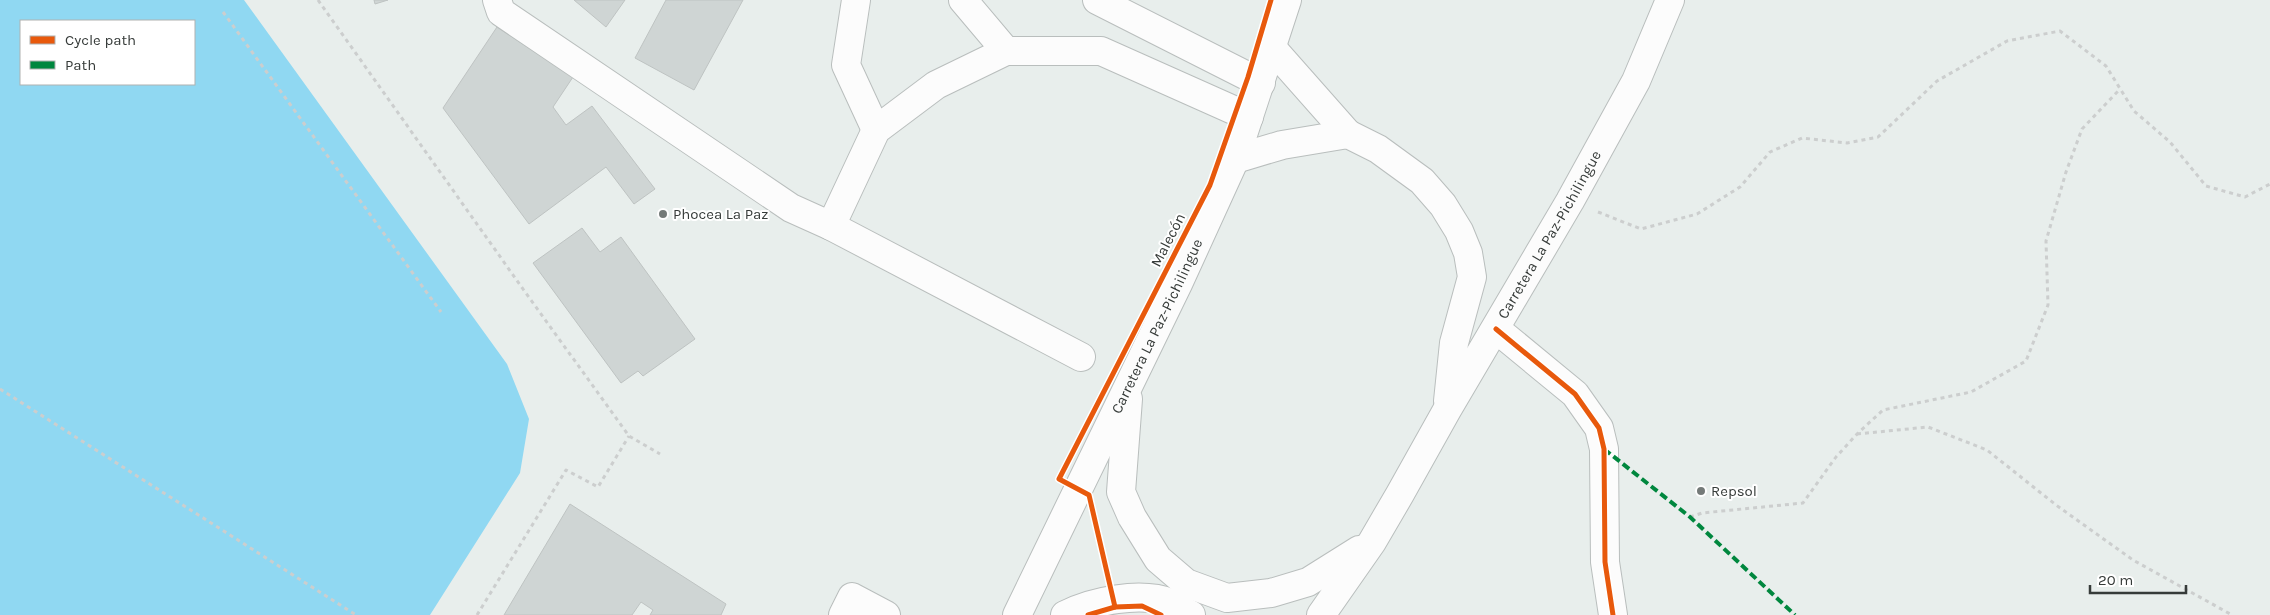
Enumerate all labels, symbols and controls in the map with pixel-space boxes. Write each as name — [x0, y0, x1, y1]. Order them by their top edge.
legend — [20, 20, 195, 85]
text: Cycle path — [65, 31, 136, 49]
text: Path — [65, 56, 96, 74]
street label: Carretera La Paz-Pichilingue — [1494, 147, 1605, 322]
place label: Phocea La Paz — [673, 205, 768, 223]
marker: Phocea La Paz — [657, 208, 669, 220]
street label: Malecón — [1147, 210, 1189, 270]
street label: Carretera La Paz-Pichilingue — [1107, 236, 1206, 416]
place label: Repsol — [1711, 482, 1757, 500]
marker: Repsol — [1695, 485, 1707, 497]
scale bar — [2090, 562, 2186, 594]
text: 20 m — [2098, 571, 2133, 589]

